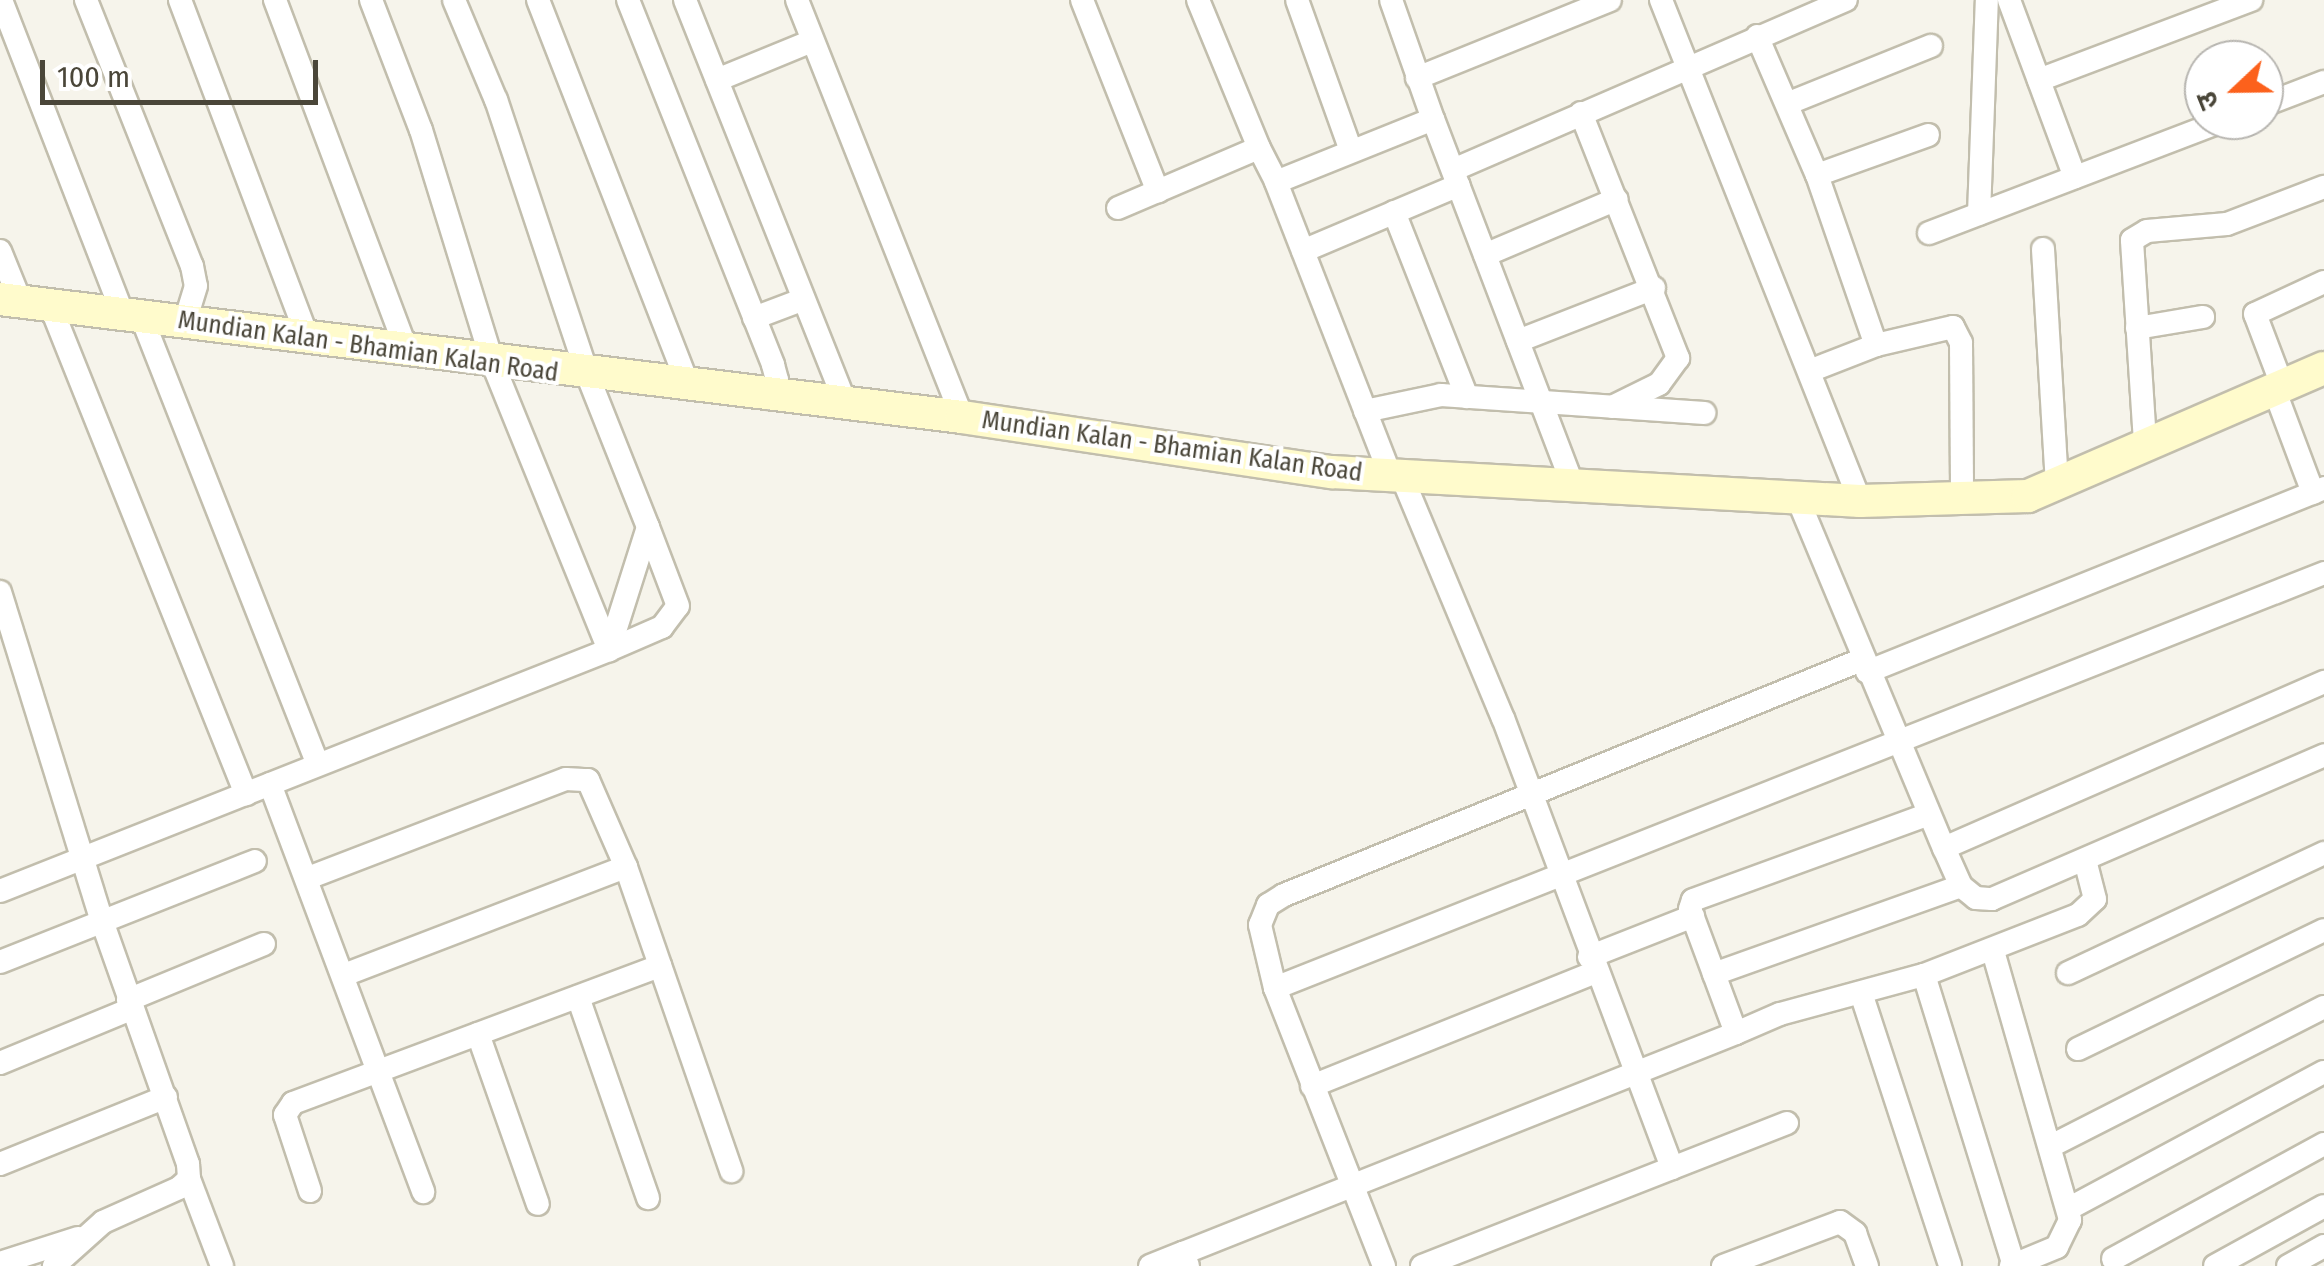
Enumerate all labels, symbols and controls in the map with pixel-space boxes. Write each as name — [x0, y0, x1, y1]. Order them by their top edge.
scale bar — [45, 40, 322, 102]
north arrow — [2184, 40, 2284, 140]
text: 100 m — [57, 59, 130, 95]
text: उ — [2189, 87, 2226, 114]
street label: Mundian Kalan - Bhamian Kalan Road — [176, 305, 560, 389]
street label: Mundian Kalan - Bhamian Kalan Road — [980, 405, 1364, 489]

